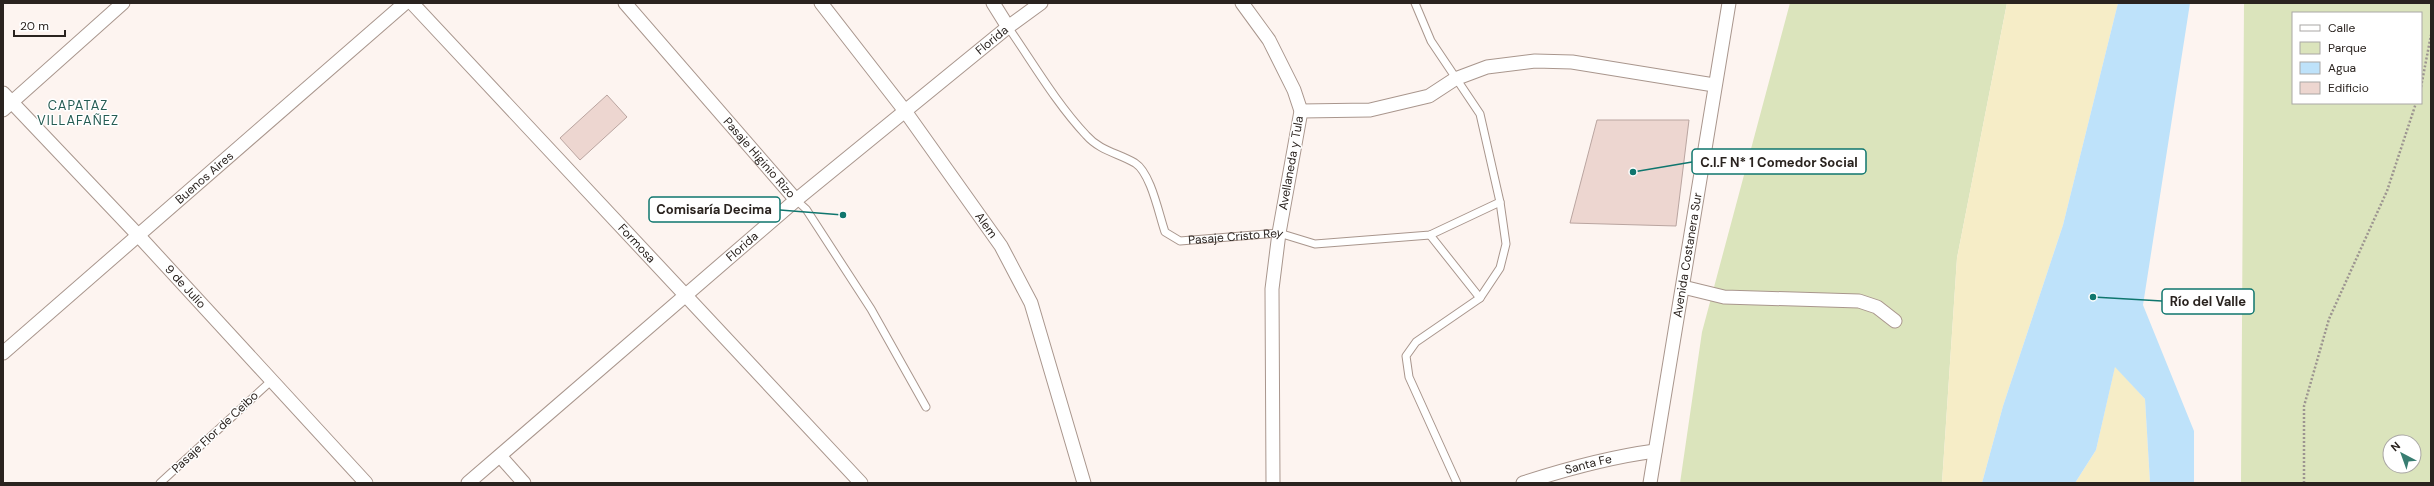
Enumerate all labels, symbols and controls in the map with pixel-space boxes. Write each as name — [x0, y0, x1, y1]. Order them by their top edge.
scale bar — [14, 12, 65, 38]
legend — [2292, 12, 2422, 104]
text: 20 m — [20, 18, 49, 34]
text: Calle — [2328, 20, 2355, 36]
street label: Florida — [972, 22, 1011, 58]
text: Parque — [2328, 40, 2367, 56]
text: Agua — [2328, 60, 2356, 76]
text: Edificio — [2328, 80, 2369, 96]
district label: CAPATAZ VILLAFAÑEZ — [37, 97, 119, 129]
street label: Pasaje Higinio Rizo — [720, 114, 799, 202]
street label: Avellaneda y Tula — [1275, 115, 1307, 211]
street label: Buenos Aires — [172, 148, 237, 207]
callout: C.I.F N* 1 Comedor Social — [1692, 149, 1866, 174]
text: C.I.F N* 1 Comedor Social — [1700, 154, 1858, 171]
street label: Avenida Costanera Sur — [1669, 191, 1706, 319]
callout: Comisaría Decima — [649, 197, 780, 222]
text: Comisaría Decima — [656, 201, 772, 218]
street label: Alem — [972, 209, 1001, 241]
street label: Formosa — [614, 220, 659, 266]
street label: Pasaje Cristo Rey — [1188, 225, 1286, 248]
street label: Florida — [723, 228, 762, 265]
street label: 9 de Julio — [161, 261, 210, 312]
callout: Río del Valle — [2162, 289, 2254, 314]
text: Río del Valle — [2170, 293, 2246, 310]
street label: Pasaje Flor de Ceibo — [168, 388, 262, 476]
north arrow — [2382, 434, 2422, 474]
text: N — [2388, 439, 2403, 454]
street label: Santa Fe — [1563, 451, 1613, 478]

